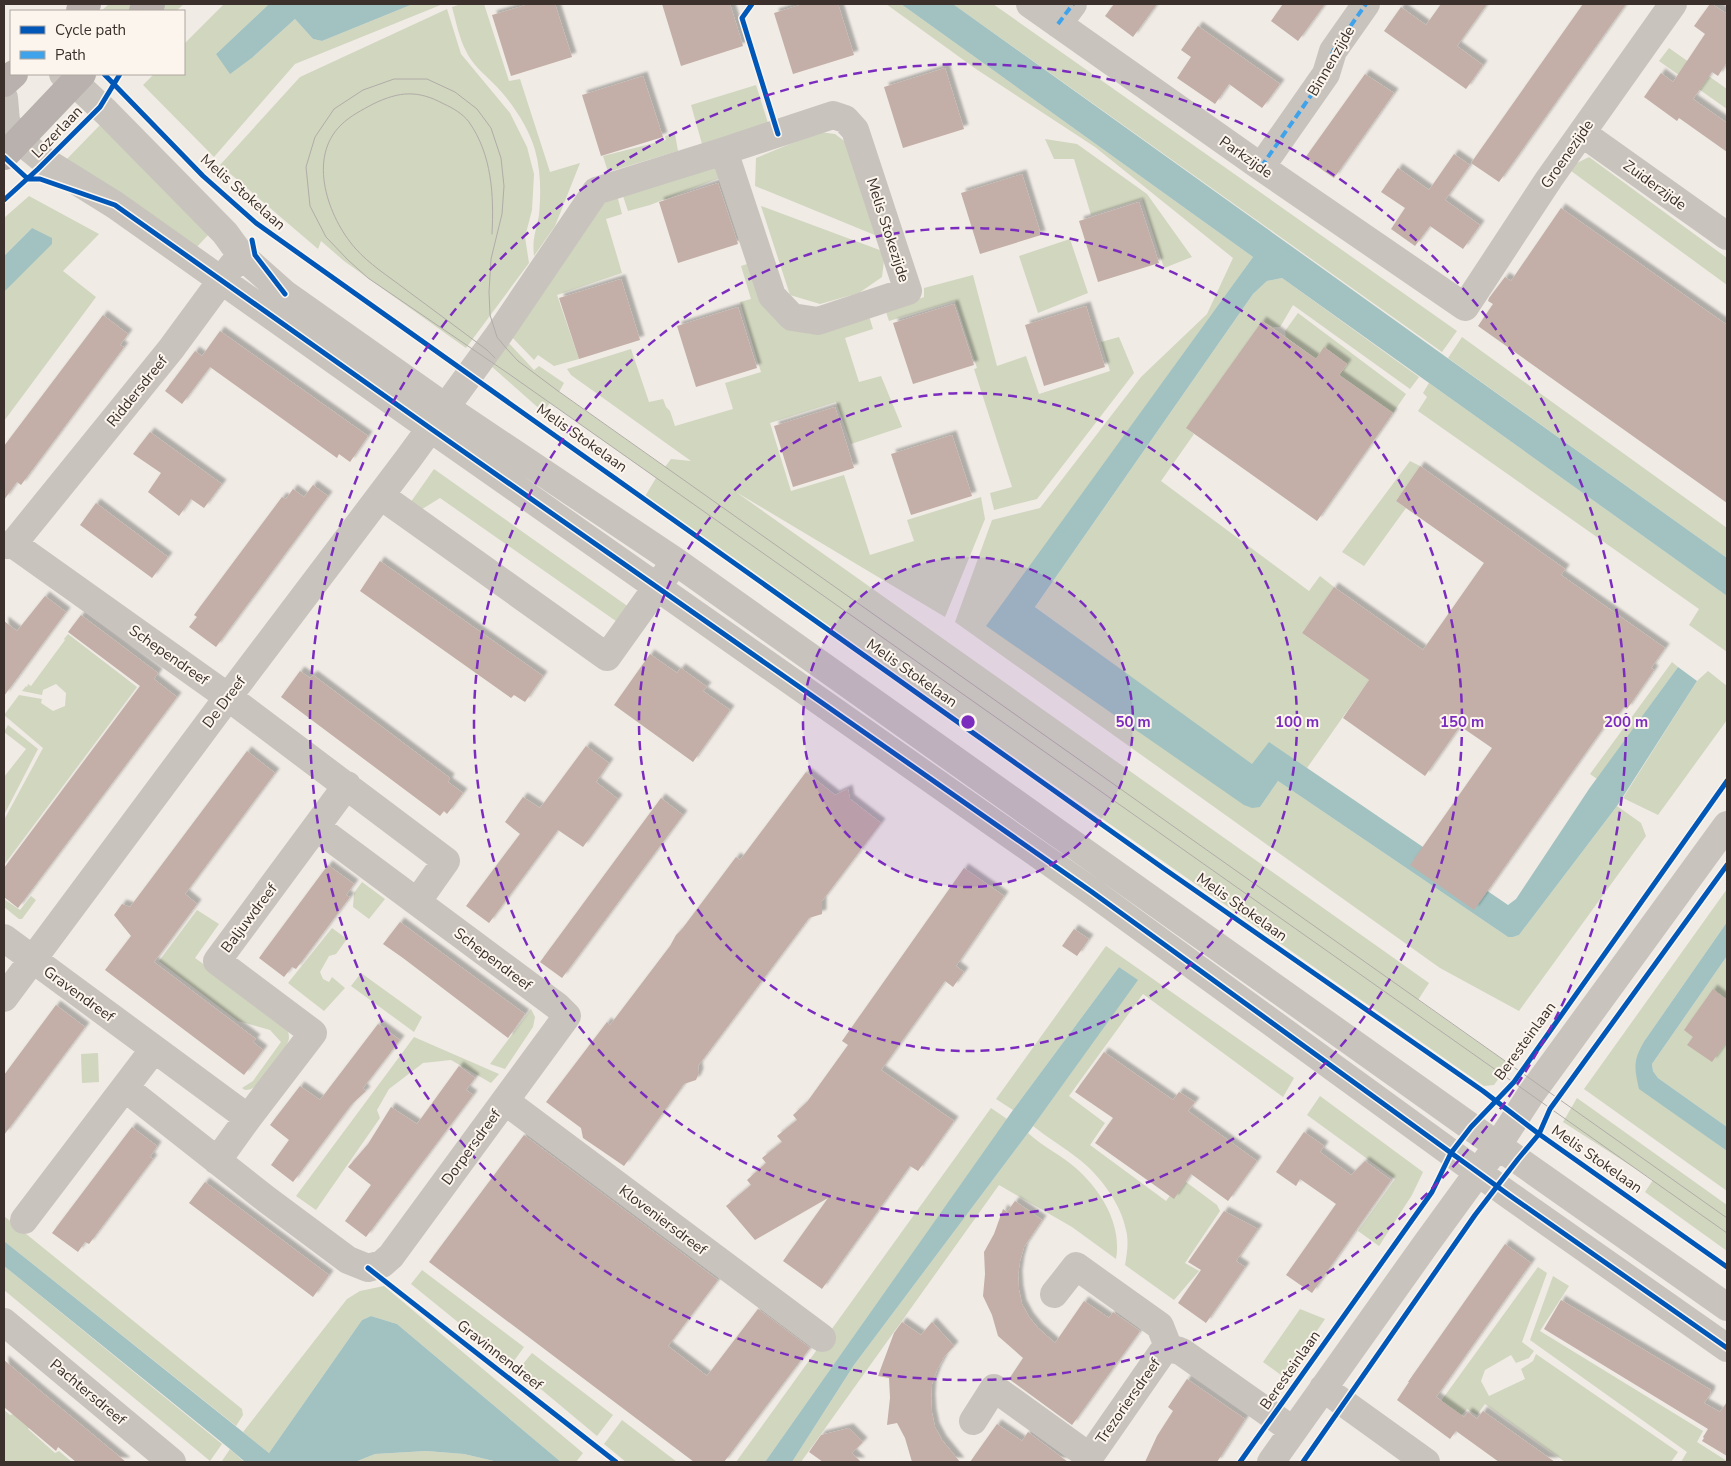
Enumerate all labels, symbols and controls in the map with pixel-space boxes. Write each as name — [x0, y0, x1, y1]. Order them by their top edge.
legend — [10, 10, 185, 75]
text: Cycle path — [55, 20, 126, 40]
street label: Binnenzijde — [1303, 22, 1359, 100]
text: Path — [55, 45, 86, 65]
street label: Lozerlaan — [27, 102, 87, 162]
street label: Groenezijde — [1536, 116, 1598, 192]
street label: Parkzijde — [1215, 131, 1277, 183]
street label: Melis Stokelaan — [196, 149, 290, 235]
street label: Zuiderzijde — [1619, 155, 1691, 215]
street label: Melis Stokezijde — [862, 175, 914, 285]
street label: Riddersdreef — [102, 350, 173, 431]
street label: Melis Stokelaan — [533, 399, 631, 477]
street label: Schependreef — [125, 620, 214, 690]
street label: Melis Stokelaan — [863, 634, 961, 712]
street label: De Dreef — [198, 671, 251, 732]
text: 50 m — [1115, 712, 1151, 732]
text: 100 m — [1275, 712, 1319, 732]
text: 150 m — [1440, 712, 1484, 732]
text: 200 m — [1604, 712, 1648, 732]
centre of rings — [959, 713, 977, 731]
street label: Melis Stokelaan — [1193, 868, 1291, 946]
street label: Baljuwdreef — [216, 878, 282, 957]
street label: Schependreef — [450, 923, 537, 996]
street label: Gravendreef — [39, 961, 119, 1027]
street label: Beresteinlaan — [1490, 998, 1560, 1084]
street label: Dorpersdreef — [437, 1104, 506, 1189]
street label: Melis Stokelaan — [1548, 1120, 1646, 1198]
street label: Kloveniersdreef — [615, 1180, 712, 1260]
street label: Gravinnendreef — [453, 1315, 548, 1395]
street label: Beresteinlaan — [1255, 1326, 1325, 1414]
street label: Trezoriersdreef — [1091, 1353, 1166, 1448]
street label: Pachtersdreef — [46, 1354, 131, 1430]

